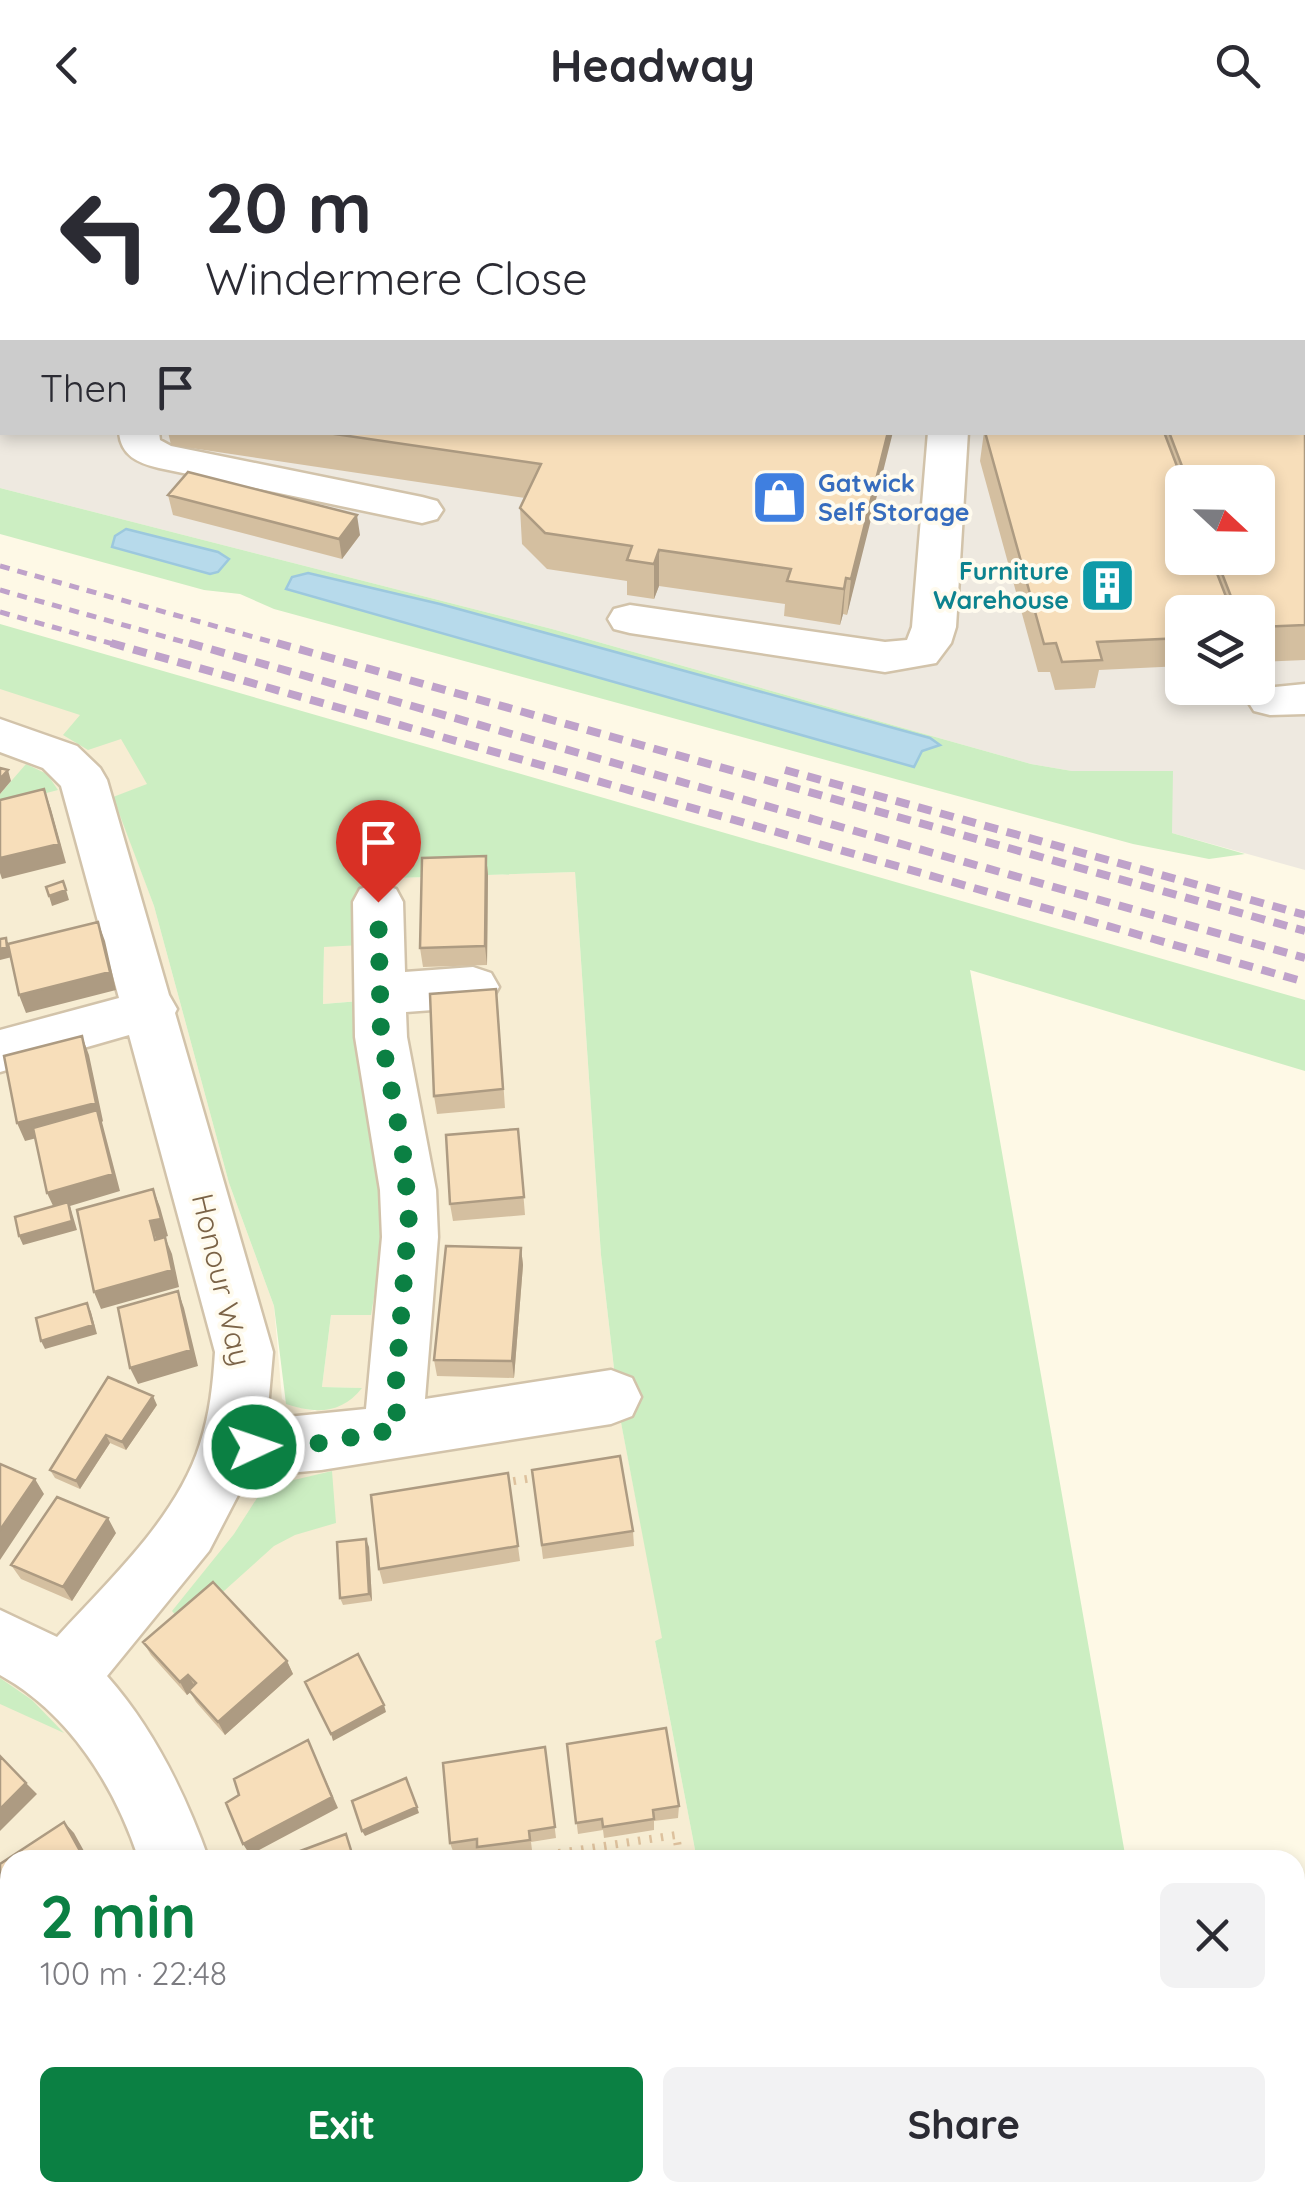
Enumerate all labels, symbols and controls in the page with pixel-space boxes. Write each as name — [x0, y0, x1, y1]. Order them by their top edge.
text: Headway — [550, 37, 755, 93]
icon: back — [40, 38, 95, 93]
icon: search — [1210, 38, 1265, 93]
text: 20 m — [205, 163, 372, 251]
icon: left — [40, 170, 170, 300]
text: Windermere Close — [205, 250, 588, 306]
icon: arrive — [148, 360, 203, 415]
text: Then — [40, 364, 128, 412]
north arrow — [1165, 465, 1275, 575]
map controls — [1165, 465, 1275, 705]
shop icon: Gatwick Self Storage — [749, 467, 809, 527]
place label: Gatwick Self Storage — [818, 467, 969, 527]
place label: Furniture Warehouse — [933, 555, 1069, 615]
building icon: Furniture Warehouse — [1078, 555, 1138, 615]
button: layers — [1165, 595, 1275, 705]
pin — [336, 800, 421, 903]
icon: arrive — [351, 815, 406, 870]
street label: Honour Way — [184, 1190, 260, 1370]
position arrow — [202, 1395, 306, 1499]
text: 2 min — [40, 1878, 196, 1953]
button: close — [1160, 1883, 1265, 1988]
text: 100 m · 22:48 — [40, 1953, 227, 1993]
button: Exit — [40, 2067, 643, 2182]
button: Share — [663, 2067, 1265, 2182]

